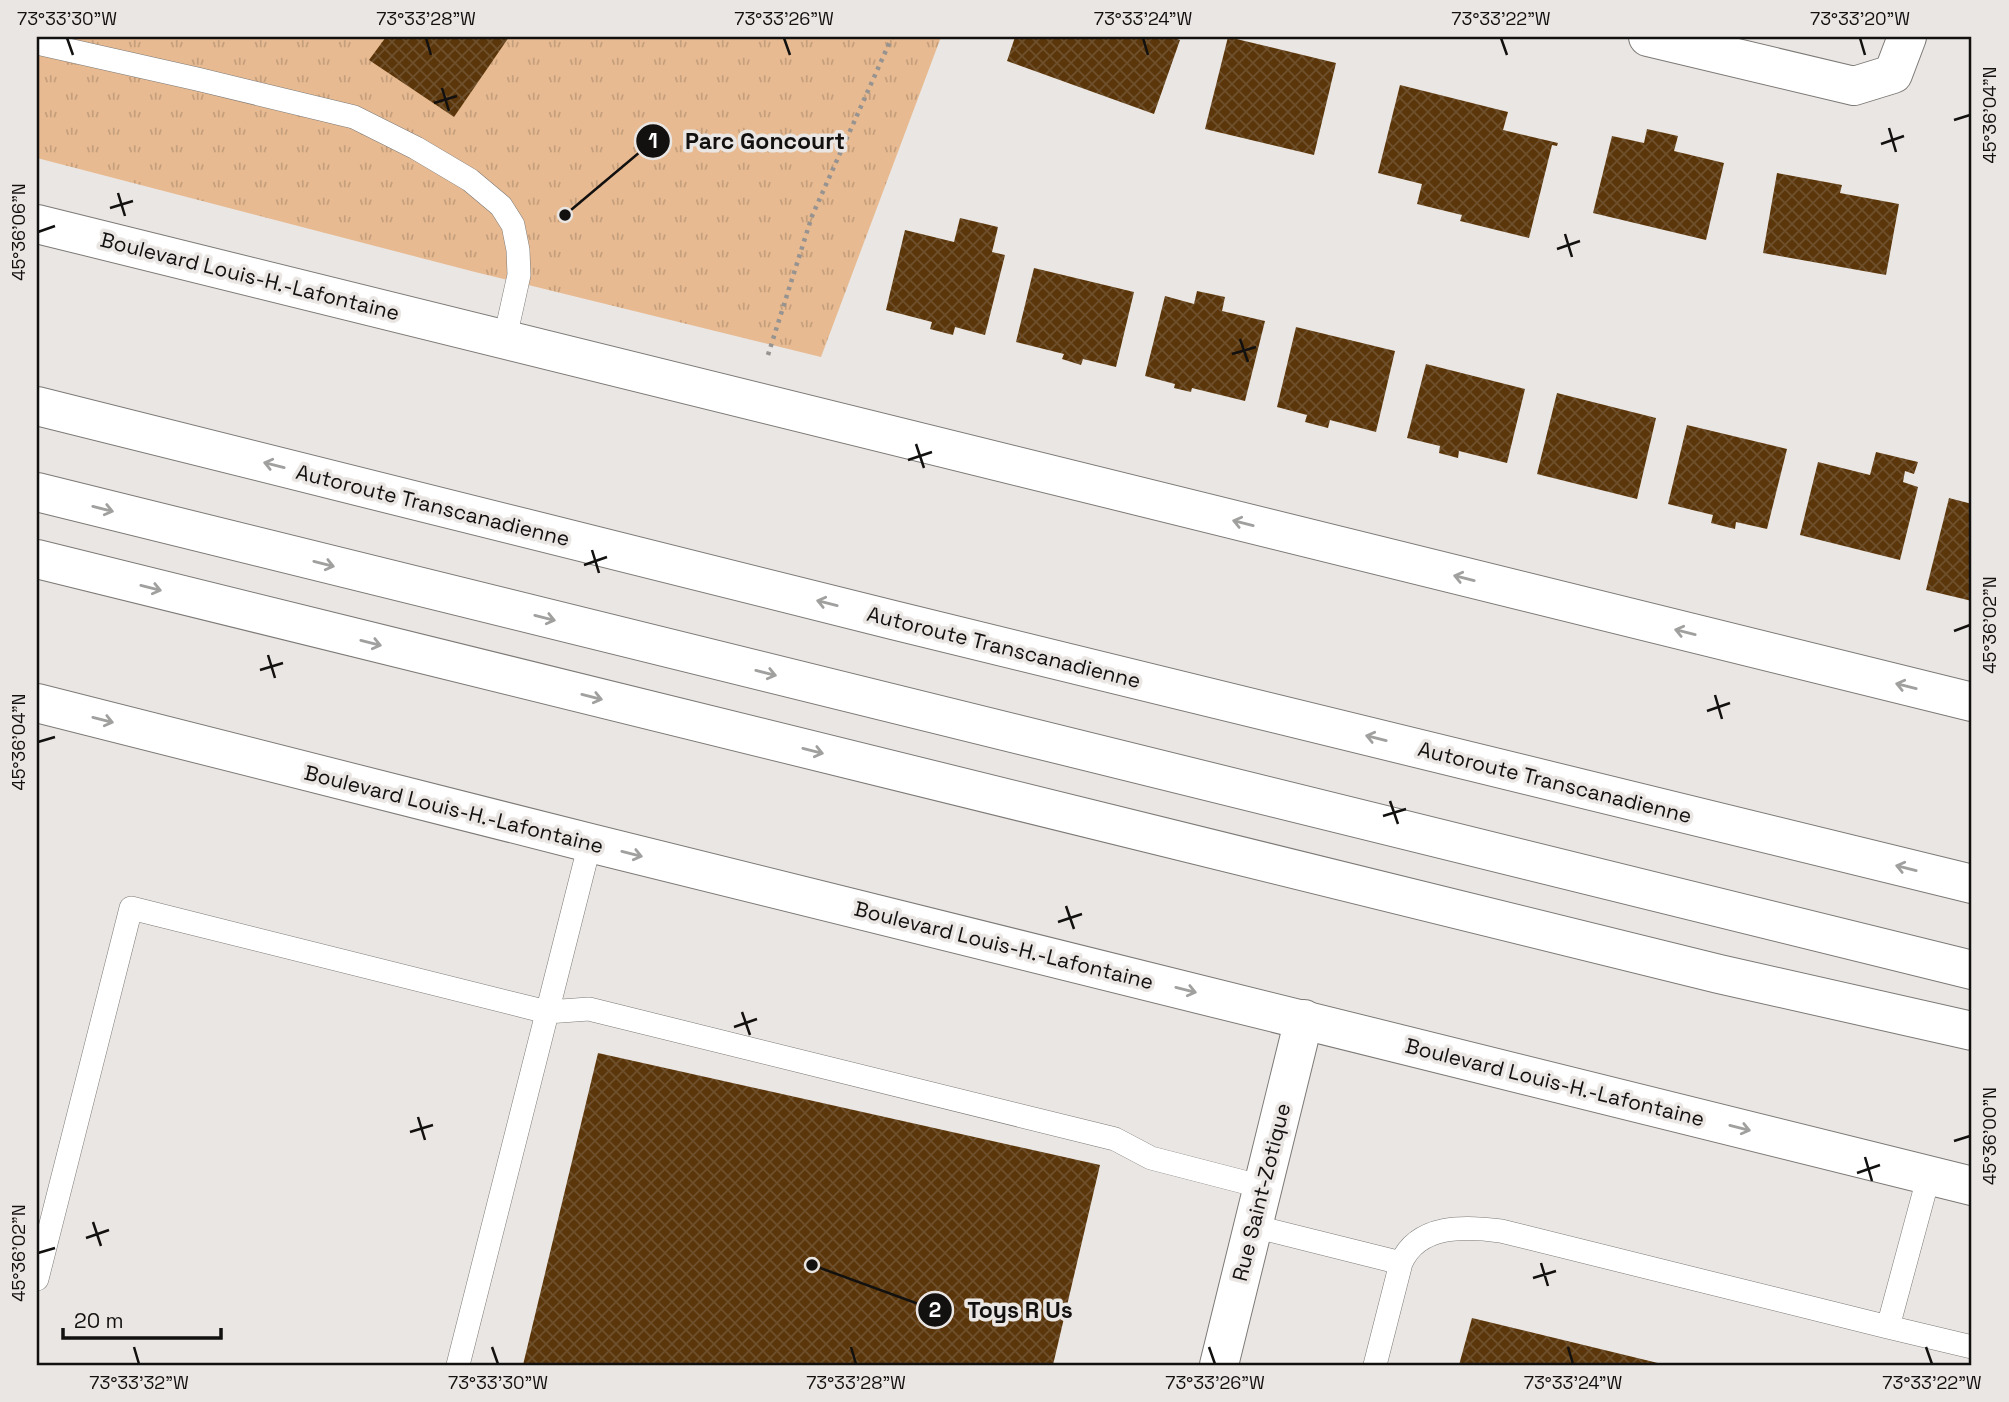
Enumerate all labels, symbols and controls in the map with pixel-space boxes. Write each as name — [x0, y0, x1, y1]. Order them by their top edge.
text: 73°33'30"W — [17, 7, 117, 30]
text: 73°33'28"W — [376, 7, 476, 30]
text: 73°33'26"W — [734, 7, 834, 30]
text: 73°33'24"W — [1094, 7, 1192, 30]
text: 73°33'22"W — [1451, 7, 1551, 30]
text: 73°33'20"W — [1810, 7, 1910, 30]
text: 45°36'04"N — [1978, 66, 2001, 164]
callout: Parc Goncourt — [636, 119, 859, 163]
text: Parc Goncourt — [685, 126, 845, 156]
text: 1 — [648, 127, 658, 154]
text: 45°36'06"N — [7, 183, 30, 281]
street label: Boulevard Louis-H.-Lafontaine — [98, 226, 402, 326]
one-way arrow — [263, 458, 285, 471]
street label: Autoroute Transcanadienne — [293, 458, 573, 552]
one-way arrow — [91, 503, 114, 516]
one-way arrow — [1232, 516, 1255, 529]
one-way arrow — [312, 558, 335, 571]
one-way arrow — [1453, 571, 1476, 584]
text: 45°36'02"N — [1978, 576, 2001, 674]
one-way arrow — [139, 582, 161, 595]
one-way arrow — [816, 596, 839, 610]
street label: Autoroute Transcanadienne — [864, 600, 1144, 694]
one-way arrow — [533, 612, 556, 625]
one-way arrow — [1674, 625, 1697, 638]
one-way arrow — [359, 637, 382, 650]
one-way arrow — [754, 667, 776, 680]
one-way arrow — [1895, 679, 1918, 692]
one-way arrow — [580, 691, 603, 704]
text: 45°36'04"N — [7, 693, 30, 791]
one-way arrow — [91, 714, 114, 727]
one-way arrow — [1365, 731, 1388, 744]
street label: Autoroute Transcanadienne — [1415, 735, 1695, 829]
one-way arrow — [801, 745, 824, 758]
street label: Boulevard Louis-H.-Lafontaine — [302, 759, 606, 859]
one-way arrow — [620, 848, 643, 861]
one-way arrow — [1895, 861, 1918, 874]
street label: Boulevard Louis-H.-Lafontaine — [852, 895, 1156, 995]
one-way arrow — [1174, 984, 1197, 997]
street label: Boulevard Louis-H.-Lafontaine — [1403, 1032, 1707, 1132]
text: 45°36'00"N — [1978, 1087, 2001, 1185]
street label: Rue Saint-Zotique — [1226, 1100, 1296, 1284]
one-way arrow — [1728, 1122, 1751, 1135]
text: 45°36'02"N — [7, 1204, 30, 1302]
callout: Toys R Us — [918, 1288, 1086, 1332]
text: Toys R Us — [967, 1295, 1073, 1325]
text: 2 — [929, 1296, 941, 1323]
scale bar — [63, 1297, 220, 1341]
text: 20 m — [74, 1307, 124, 1334]
text: 73°33'32"W — [89, 1371, 189, 1394]
text: 73°33'30"W — [448, 1371, 548, 1394]
text: 73°33'28"W — [806, 1371, 906, 1394]
text: 73°33'26"W — [1165, 1371, 1265, 1394]
text: 73°33'24"W — [1524, 1371, 1622, 1394]
text: 73°33'22"W — [1882, 1371, 1982, 1394]

